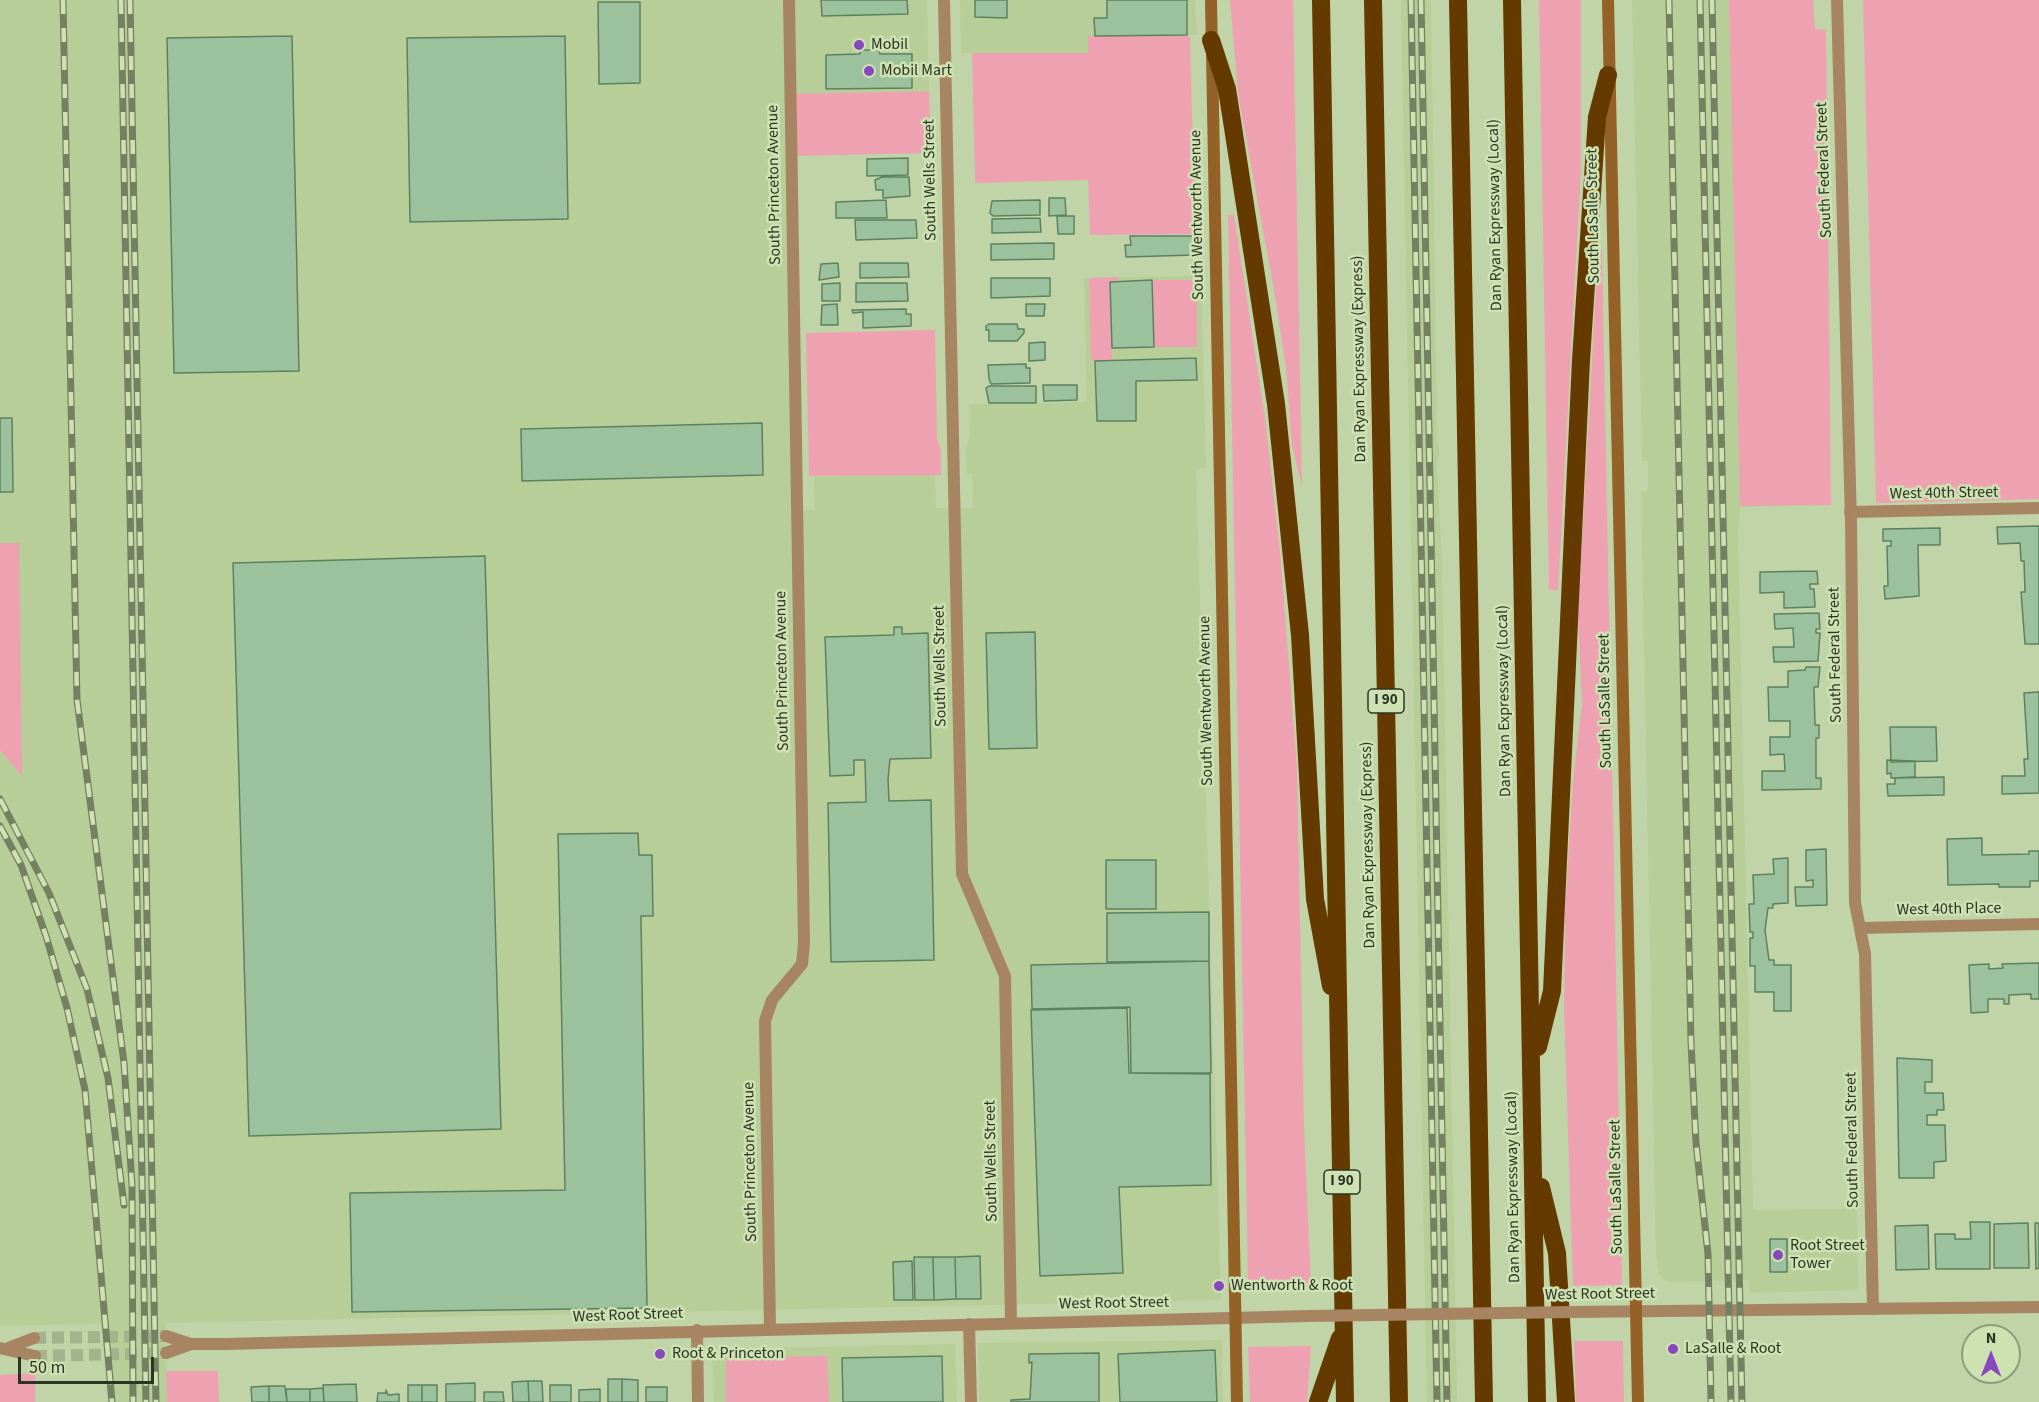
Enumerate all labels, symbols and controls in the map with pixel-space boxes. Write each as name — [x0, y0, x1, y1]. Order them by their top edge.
place label: Mobil — [871, 35, 908, 55]
marker: Mobil — [852, 38, 866, 52]
place label: Mobil Mart — [881, 61, 952, 81]
marker: Mobil Mart — [862, 64, 876, 78]
street label: South Federal Street — [1813, 102, 1837, 238]
street label: South Princeton Avenue — [764, 105, 786, 265]
street label: South Wells Street — [920, 119, 942, 241]
street label: Dan Ryan Expressway (Local) — [1485, 119, 1507, 311]
street label: South Wentworth Avenue — [1187, 130, 1209, 300]
street label: South LaSalle Street — [1583, 148, 1605, 284]
street label: Dan Ryan Expressway (Express) — [1349, 255, 1371, 463]
street label: West 40th Street — [1889, 483, 1999, 505]
street label: South Federal Street — [1825, 587, 1847, 723]
street label: South Princeton Avenue — [772, 591, 794, 751]
street label: South Wells Street — [930, 605, 952, 727]
street label: Dan Ryan Expressway (Local) — [1494, 605, 1516, 797]
street label: South Wentworth Avenue — [1196, 616, 1218, 786]
street label: South LaSalle Street — [1595, 633, 1617, 769]
road number: I 90 — [1368, 689, 1404, 713]
street label: Dan Ryan Expressway (Express) — [1358, 741, 1380, 949]
street label: West 40th Place — [1896, 899, 2002, 921]
street label: South Federal Street — [1842, 1072, 1864, 1208]
street label: South Princeton Avenue — [740, 1082, 762, 1242]
street label: Dan Ryan Expressway (Local) — [1503, 1091, 1525, 1283]
street label: South Wells Street — [981, 1100, 1003, 1222]
street label: South LaSalle Street — [1606, 1119, 1628, 1255]
road number: I 90 — [1324, 1170, 1360, 1194]
place label: Root Street Tower — [1790, 1236, 1865, 1274]
marker: Root Street Tower — [1771, 1248, 1785, 1262]
place label: Wentworth & Root — [1231, 1276, 1353, 1296]
marker: Wentworth & Root — [1212, 1279, 1226, 1293]
street label: West Root Street — [1545, 1284, 1655, 1306]
street label: West Root Street — [1059, 1293, 1169, 1315]
street label: West Root Street — [573, 1304, 683, 1328]
north arrow — [1961, 1324, 2021, 1384]
text: N — [1986, 1327, 1996, 1349]
place label: LaSalle & Root — [1685, 1339, 1781, 1359]
marker: LaSalle & Root — [1666, 1342, 1680, 1356]
place label: Root & Princeton — [672, 1344, 784, 1364]
scale bar — [21, 1345, 158, 1383]
marker: Root & Princeton — [653, 1347, 667, 1361]
text: 50 m — [29, 1355, 65, 1380]

